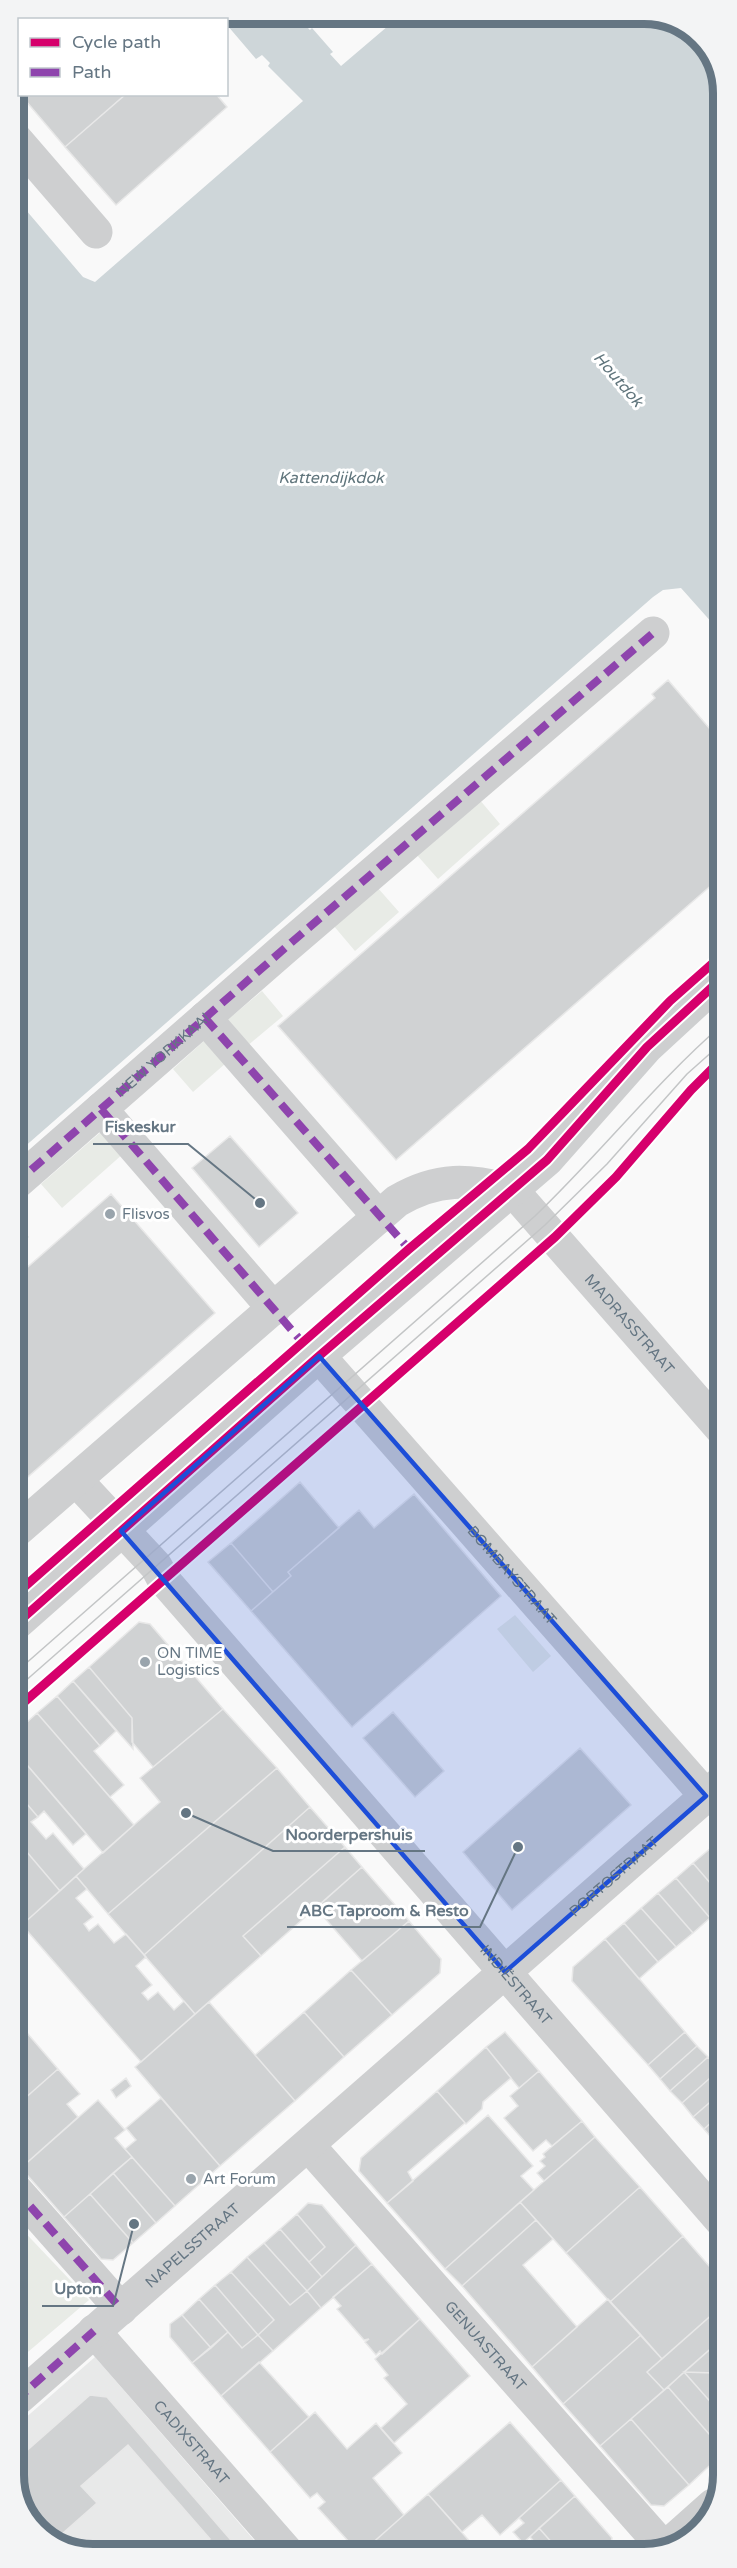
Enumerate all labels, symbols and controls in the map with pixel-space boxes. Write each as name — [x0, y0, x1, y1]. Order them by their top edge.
legend — [18, 18, 228, 96]
text: Cycle path — [72, 31, 161, 53]
text: Path — [72, 61, 111, 83]
water label: Houtdok — [589, 348, 648, 412]
water label: Kattendijkdok — [278, 468, 385, 488]
street label: NEW YORKKAAI — [112, 1009, 214, 1101]
callout: Fiskeskur — [93, 1110, 188, 1144]
text: Fiskeskur — [104, 1117, 176, 1137]
place label: Flisvos — [122, 1205, 170, 1223]
marker: Flisvos — [103, 1207, 117, 1221]
street label: MADRASSTRAAT — [581, 1270, 678, 1378]
street label: BOMBAYSTRAAT — [463, 1522, 560, 1629]
place label: ON TIME Logistics — [157, 1644, 223, 1679]
marker: ON TIME Logistics — [138, 1655, 152, 1669]
callout: Noorderpershuis — [273, 1817, 425, 1851]
text: Noorderpershuis — [285, 1825, 413, 1845]
street label: PORTOSTRAAT — [566, 1833, 662, 1921]
callout: ABC Taproom & Resto — [287, 1893, 480, 1927]
text: ABC Taproom & Resto — [299, 1901, 469, 1921]
street label: INDIËSTRAAT — [476, 1941, 556, 2029]
place label: Art Forum — [203, 2170, 276, 2188]
marker: Art Forum — [184, 2172, 198, 2186]
street label: NAPELSSTRAAT — [142, 2199, 243, 2292]
callout: Upton — [42, 2272, 113, 2306]
text: Upton — [54, 2279, 102, 2299]
street label: GENUASTRAAT — [441, 2297, 530, 2395]
street label: CADIXSTRAAT — [150, 2397, 233, 2488]

